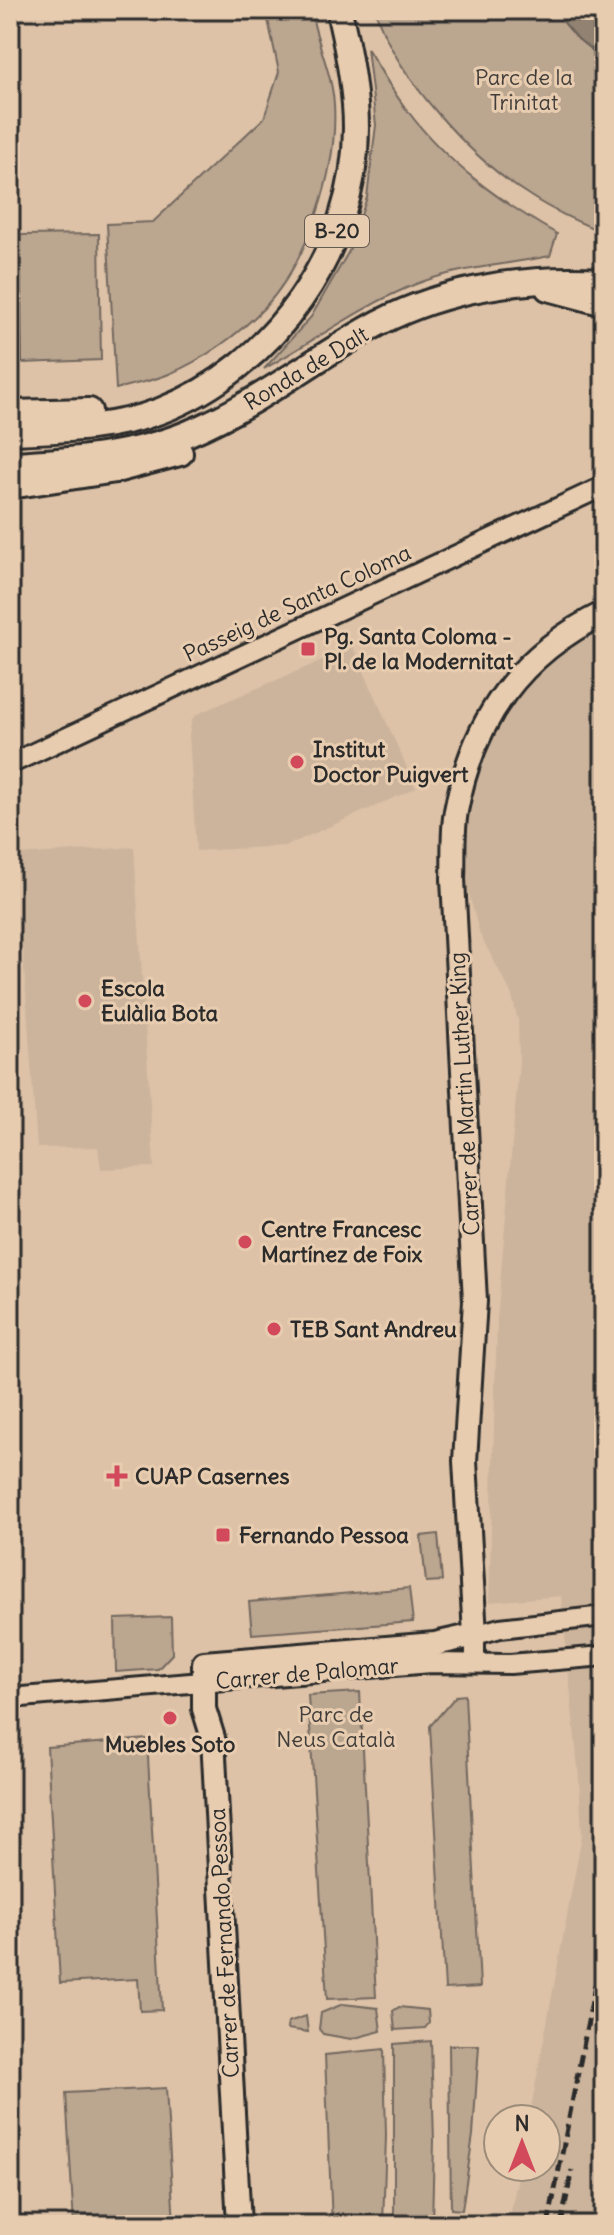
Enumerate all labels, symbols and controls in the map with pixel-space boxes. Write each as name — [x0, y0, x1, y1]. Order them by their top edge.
park label: Parc de la Trinitat — [475, 63, 573, 116]
road number: B-20 — [305, 215, 369, 247]
street label: Ronda de Dalt — [239, 320, 373, 416]
street label: Passeig de Santa Coloma — [179, 538, 415, 668]
place label: Pg. Santa Coloma - Pl. de la Modernitat — [324, 622, 514, 675]
marker: Pg. Santa Coloma - Pl. de la Modernitat — [299, 640, 317, 658]
place label: Institut Doctor Puigvert — [313, 735, 469, 788]
marker: Institut Doctor Puigvert — [288, 753, 306, 771]
street label: Carrer de Martin Luther King — [443, 951, 485, 1237]
place label: Escola Eulàlia Bota — [101, 974, 219, 1027]
marker: Escola Eulàlia Bota — [76, 992, 94, 1010]
place label: Centre Francesc Martínez de Foix — [261, 1215, 423, 1268]
marker: Centre Francesc Martínez de Foix — [236, 1233, 254, 1251]
place label: TEB Sant Andreu — [290, 1315, 457, 1343]
marker: TEB Sant Andreu — [265, 1320, 283, 1338]
place label: CUAP Casernes — [135, 1462, 289, 1490]
marker: CUAP Casernes — [106, 1465, 128, 1487]
place label: Fernando Pessoa — [239, 1521, 409, 1549]
marker: Fernando Pessoa — [214, 1526, 232, 1544]
street label: Carrer de Palomar — [214, 1651, 400, 1695]
park label: Parc de Neus Català — [276, 1700, 396, 1753]
marker: Muebles Soto — [161, 1709, 179, 1727]
place label: Muebles Soto — [105, 1730, 235, 1758]
street label: Carrer de Fernando Pessoa — [203, 1807, 245, 2079]
north arrow — [482, 2103, 562, 2183]
text: N — [514, 2109, 530, 2137]

